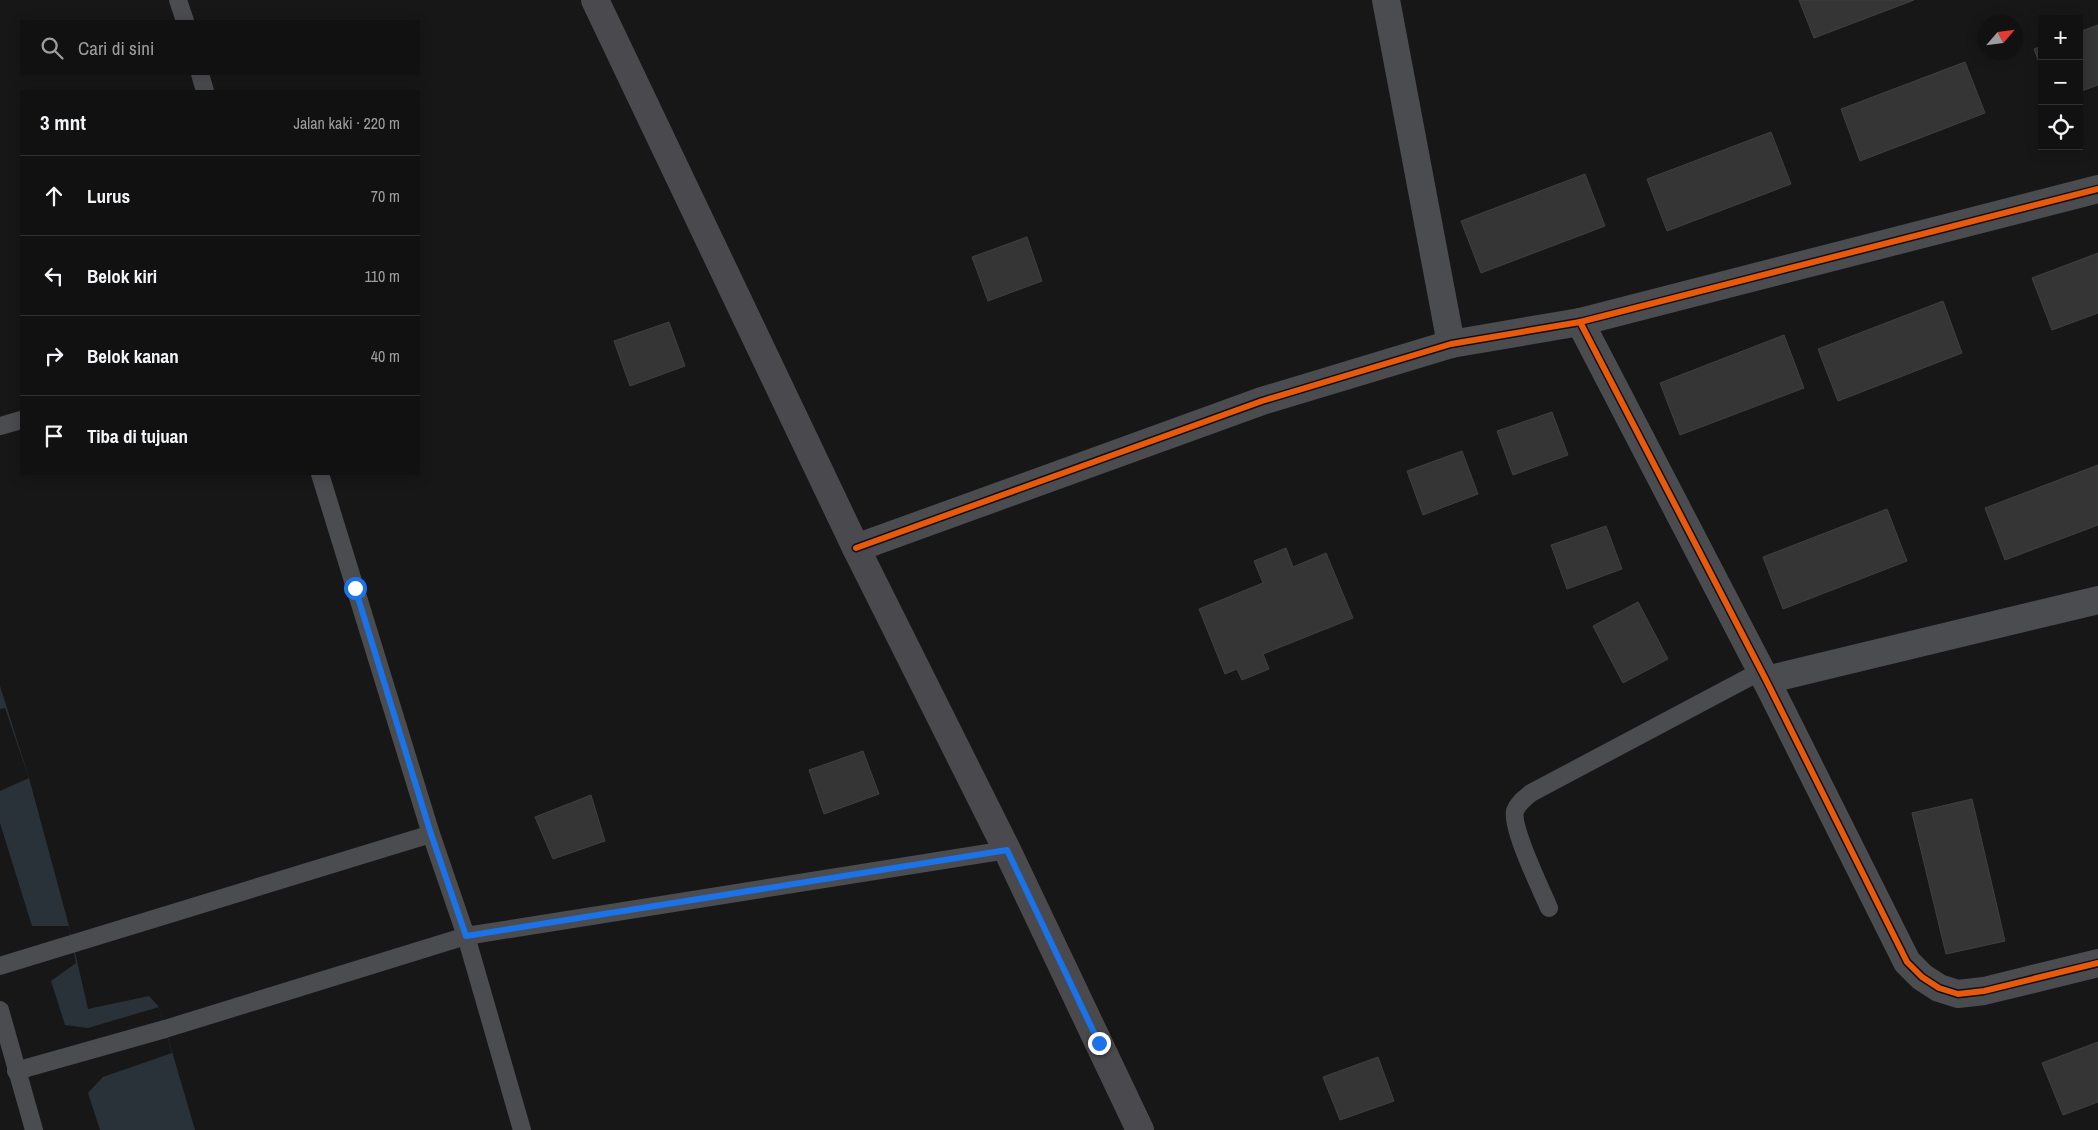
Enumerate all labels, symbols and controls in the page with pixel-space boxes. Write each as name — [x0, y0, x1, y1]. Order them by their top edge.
north arrow — [1978, 15, 2023, 60]
map controls — [2038, 15, 2083, 150]
button: + — [2038, 15, 2083, 60]
search box — [20, 20, 420, 75]
icon: search — [38, 34, 66, 62]
text: Cari di sini — [78, 35, 154, 61]
button: − — [2038, 60, 2083, 105]
button: locate — [2038, 105, 2083, 150]
text: 3 mnt — [40, 108, 86, 137]
text: Jalan kaki · 220 m — [294, 112, 400, 134]
icon: ahead — [40, 182, 68, 210]
text: Lurus — [87, 183, 130, 209]
text: 70 m — [371, 185, 400, 207]
icon: left — [40, 262, 68, 290]
text: Belok kiri — [87, 263, 157, 289]
text: 110 m — [364, 265, 400, 287]
icon: right — [40, 342, 68, 370]
text: Belok kanan — [87, 343, 179, 369]
text: 40 m — [371, 345, 400, 367]
icon: arrive — [40, 422, 68, 450]
text: Tiba di tujuan — [87, 423, 188, 449]
route start — [344, 577, 367, 600]
route end — [1088, 1032, 1111, 1055]

